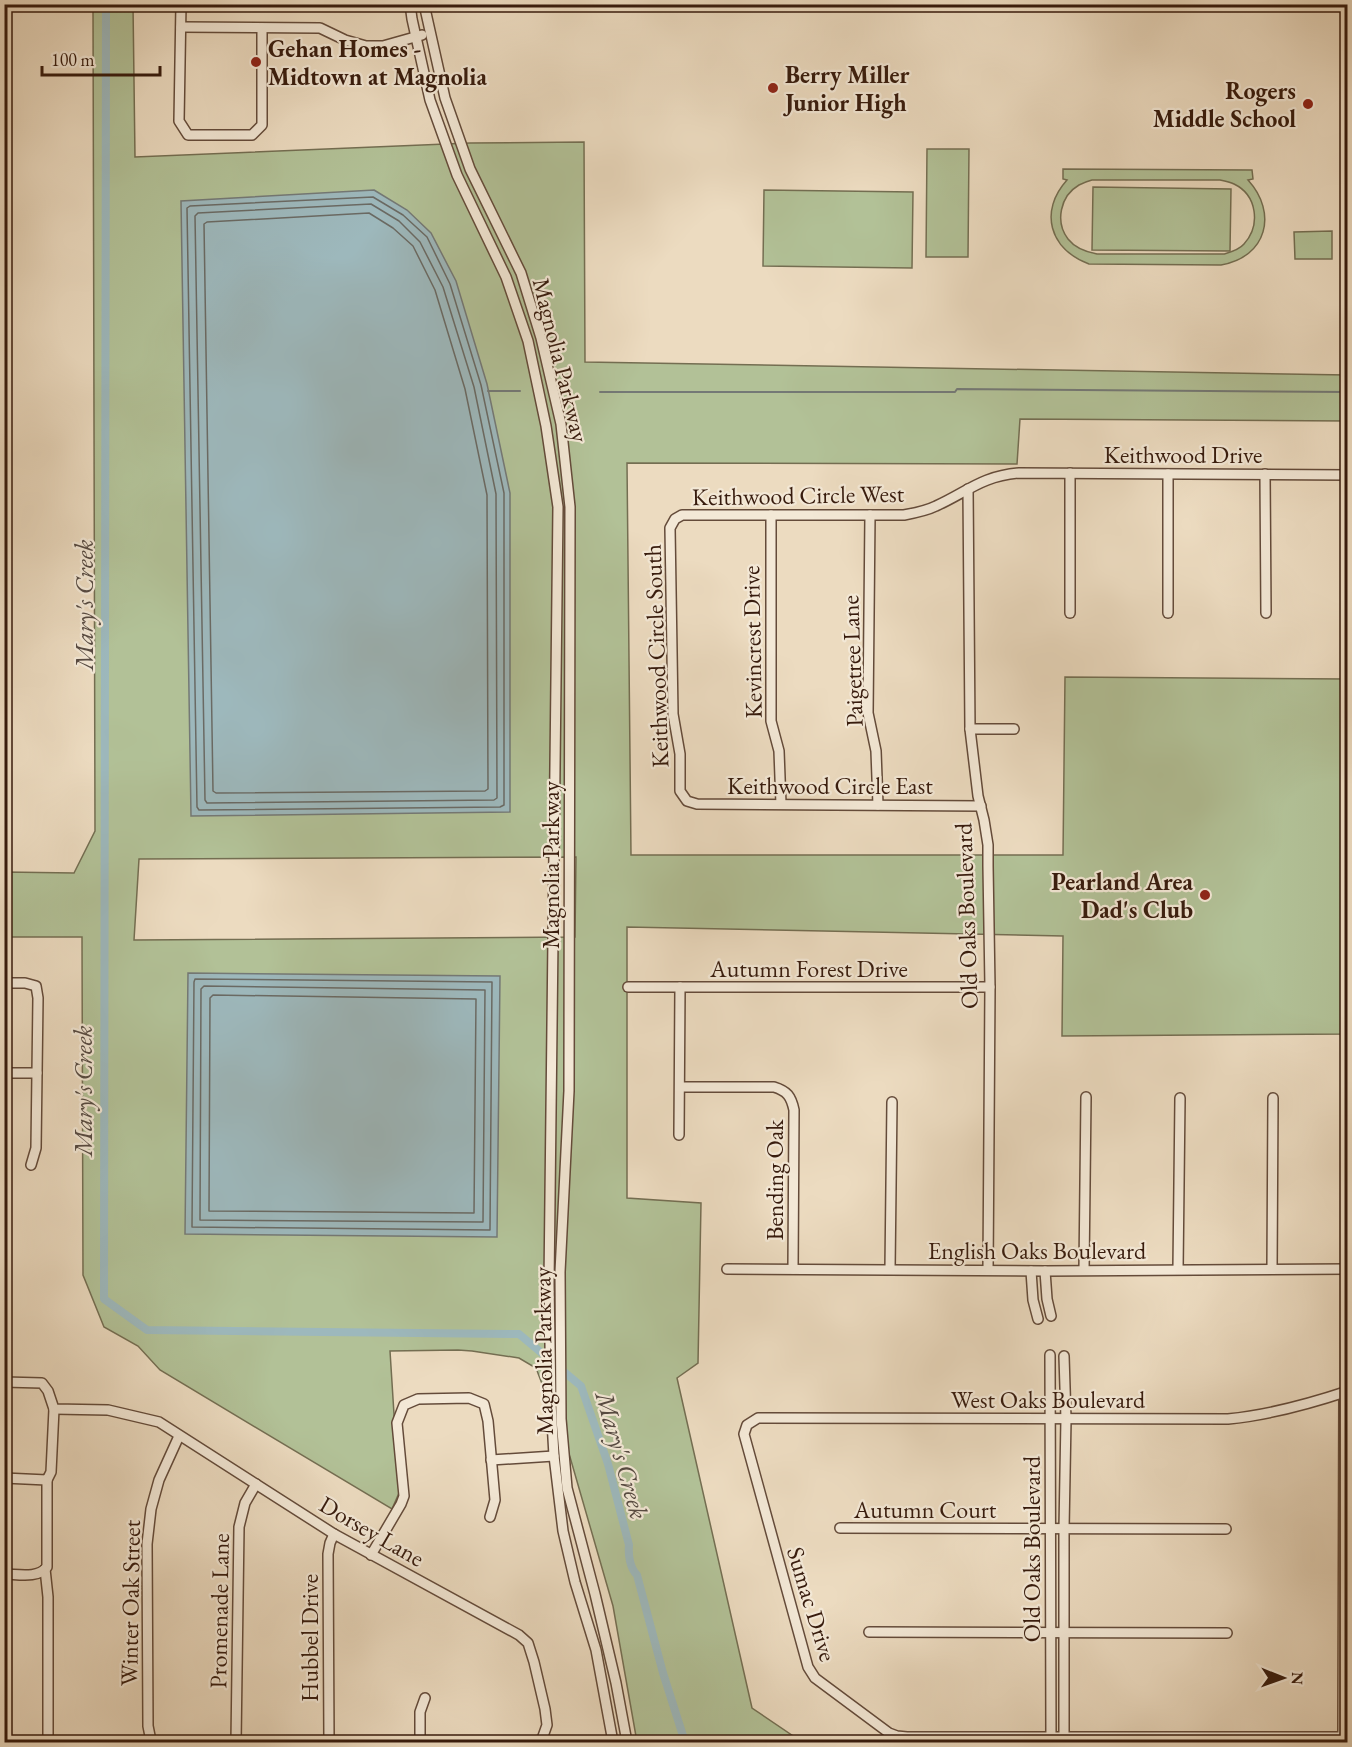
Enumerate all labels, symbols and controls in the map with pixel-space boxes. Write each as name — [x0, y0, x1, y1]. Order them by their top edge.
place label: Gehan Homes - Midtown at Magnolia — [268, 33, 487, 93]
scale bar — [42, 39, 160, 77]
text: 100 m — [51, 48, 95, 71]
marker: Gehan Homes - Midtown at Magnolia — [249, 55, 263, 69]
place label: Berry Miller Junior High — [783, 59, 910, 119]
place label: Rogers Middle School — [1153, 75, 1296, 134]
marker: Berry Miller Junior High — [766, 81, 780, 95]
marker: Rogers Middle School — [1301, 97, 1315, 111]
street label: Magnolia Parkway — [526, 275, 597, 446]
street label: Keithwood Drive — [1104, 439, 1262, 470]
street label: Keithwood Circle West — [692, 478, 905, 512]
water label: Mary's Creek — [67, 539, 101, 673]
street label: Keithwood Circle South — [637, 544, 675, 768]
street label: Kevincrest Drive — [735, 565, 769, 719]
street label: Paigetree Lane — [834, 595, 870, 727]
street label: Keithwood Circle East — [727, 770, 933, 801]
street label: Magnolia Parkway — [535, 780, 566, 949]
street label: Old Oaks Boulevard — [947, 821, 985, 1010]
place label: Pearland Area Dad's Club — [1051, 866, 1193, 925]
marker: Pearland Area Dad's Club — [1198, 888, 1212, 902]
street label: Autumn Forest Drive — [709, 953, 908, 984]
water label: Mary's Creek — [66, 1025, 100, 1159]
street label: Bending Oak — [759, 1119, 790, 1241]
street label: English Oaks Boulevard — [928, 1235, 1147, 1266]
street label: Magnolia Parkway — [526, 1266, 560, 1435]
street label: West Oaks Boulevard — [951, 1384, 1146, 1415]
water label: Mary's Creek — [587, 1385, 656, 1523]
street label: Old Oaks Boulevard — [1016, 1455, 1047, 1642]
street label: Dorsey Lane — [314, 1489, 430, 1573]
street label: Autumn Court — [853, 1494, 997, 1525]
street label: Winter Oak Street — [113, 1519, 147, 1686]
street label: Promenade Lane — [202, 1533, 236, 1689]
street label: Sumac Drive — [780, 1543, 844, 1665]
street label: Hubbel Drive — [294, 1574, 325, 1702]
north arrow — [1253, 1648, 1313, 1708]
text: N — [1287, 1672, 1308, 1685]

